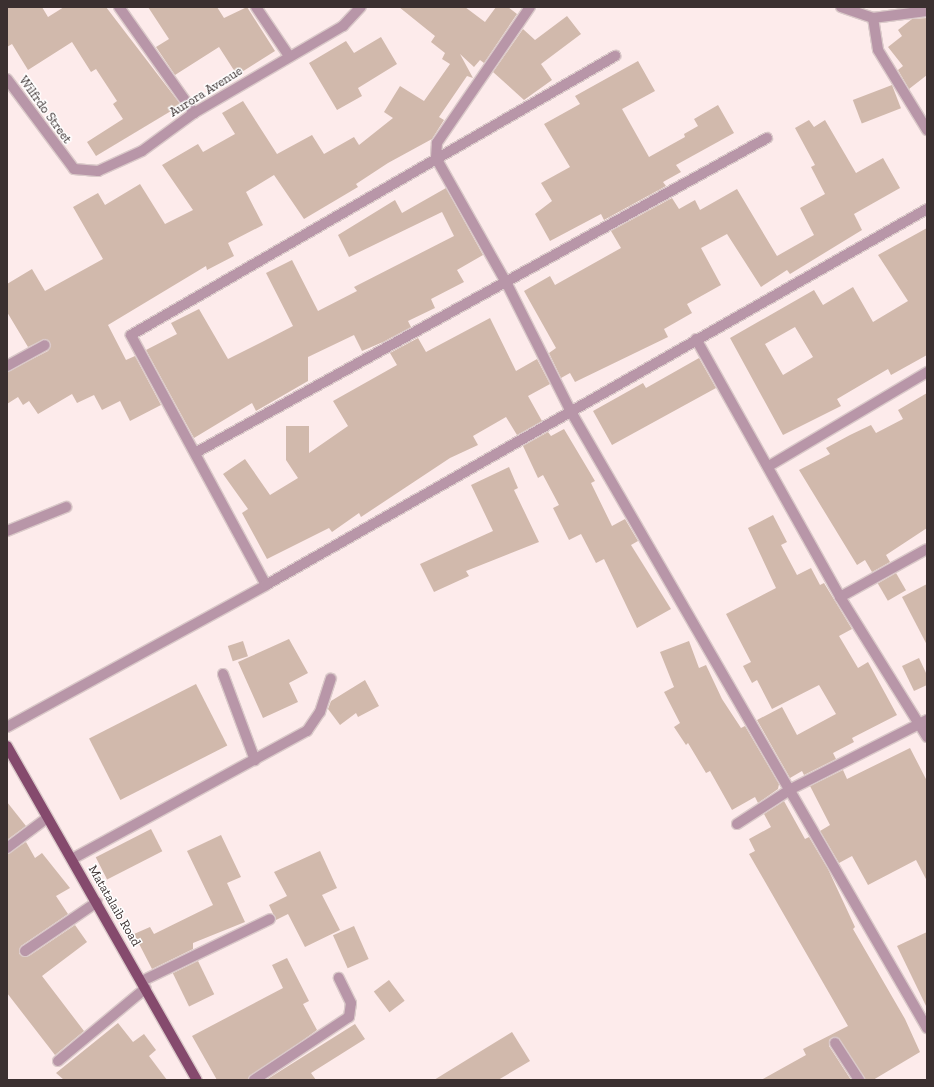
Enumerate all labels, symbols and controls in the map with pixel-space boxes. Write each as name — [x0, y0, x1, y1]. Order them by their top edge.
street label: Aurora Avenue — [166, 63, 246, 121]
street label: Wilfrdo Street — [15, 73, 75, 147]
street label: Matatalaib Road — [84, 863, 144, 949]

